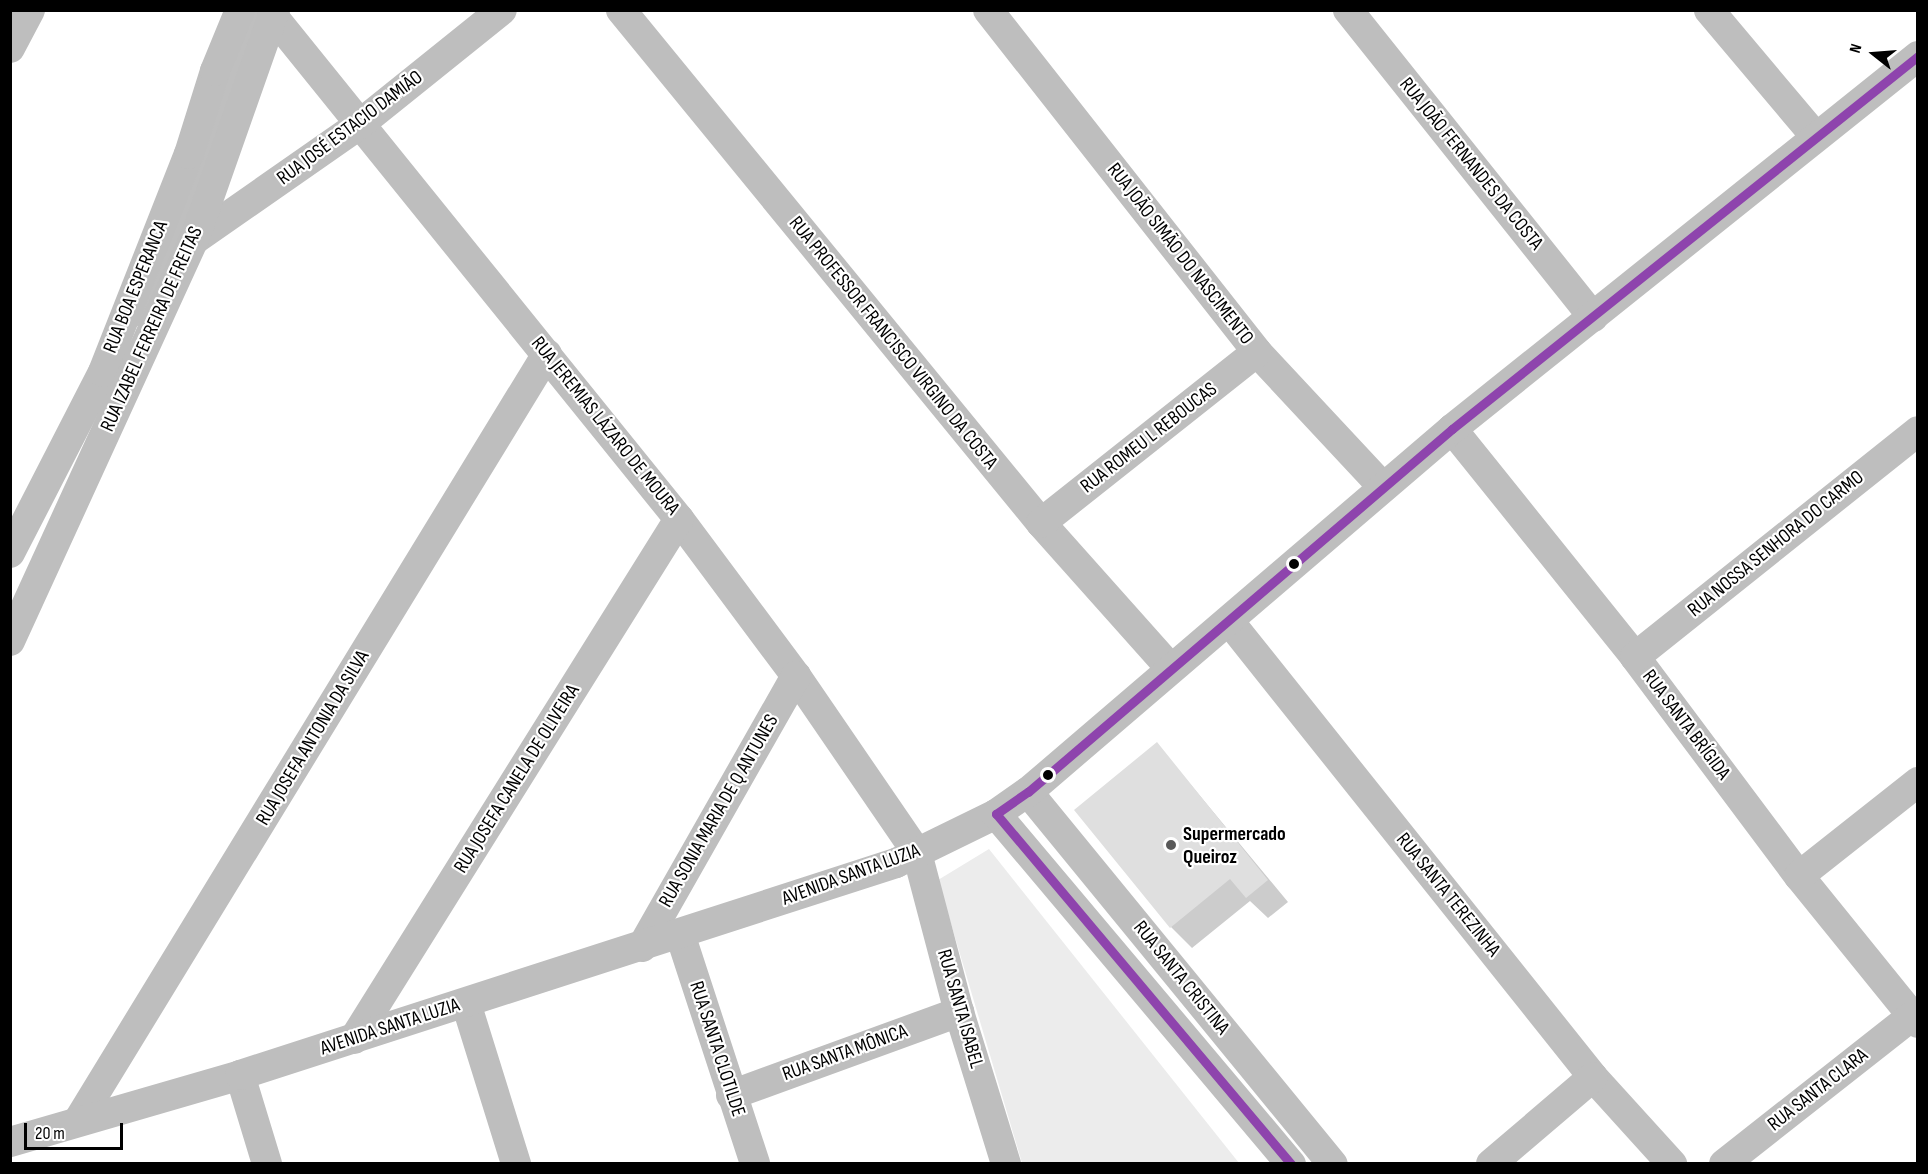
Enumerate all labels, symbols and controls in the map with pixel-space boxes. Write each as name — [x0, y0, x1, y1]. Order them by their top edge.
north arrow — [1844, 24, 1904, 84]
text: N — [1846, 42, 1867, 55]
street label: RUA JOSÉ ESTACIO DAMIÃO — [273, 65, 427, 191]
street label: RUA JOÃO FERNANDES DA COSTA — [1394, 73, 1548, 255]
street label: RUA JOÃO SIMÃO DO NASCIMENTO — [1102, 158, 1258, 350]
street label: RUA PROFESSOR FRANCISCO VIRGINO DA COSTA — [784, 212, 1002, 474]
street label: RUA BOA ESPERANCA — [99, 217, 173, 357]
street label: RUA IZABEL FERREIRA DE FREITAS — [96, 223, 208, 435]
street label: RUA JEREMIAS LÁZARO DE MOURA — [526, 332, 684, 520]
street label: RUA ROMEU L REBOUCAS — [1076, 377, 1222, 499]
street label: RUA NOSSA SENHORA DO CARMO — [1683, 466, 1869, 622]
unlabelled marker — [1288, 558, 1300, 570]
street label: RUA JOSEFA ANTONIA DA SILVA — [251, 646, 375, 830]
street label: RUA SANTA BRÍGIDA — [1637, 665, 1735, 785]
street label: RUA JOSEFA CANELA DE OLIVEIRA — [449, 680, 585, 878]
street label: RUA SONIA MARIA DE Q ANTUNES — [654, 710, 784, 912]
unlabelled marker — [1042, 769, 1054, 781]
place label: Supermercado Queiroz — [1183, 822, 1286, 869]
street label: RUA SANTA TEREZINHA — [1391, 828, 1505, 962]
marker: Supermercado Queiroz — [1164, 838, 1178, 852]
street label: AVENIDA SANTA LUZIA — [779, 839, 923, 911]
street label: RUA SANTA CRISTINA — [1128, 916, 1234, 1040]
street label: RUA SANTA ISABEL — [932, 947, 988, 1071]
street label: RUA SANTA CLOTILDE — [684, 978, 750, 1120]
street label: AVENIDA SANTA LUZIA — [317, 993, 463, 1061]
street label: RUA SANTA MÔNICA — [779, 1019, 911, 1087]
street label: RUA SANTA CLARA — [1763, 1043, 1873, 1137]
scale bar — [27, 1111, 126, 1149]
text: 20 m — [35, 1123, 65, 1144]

